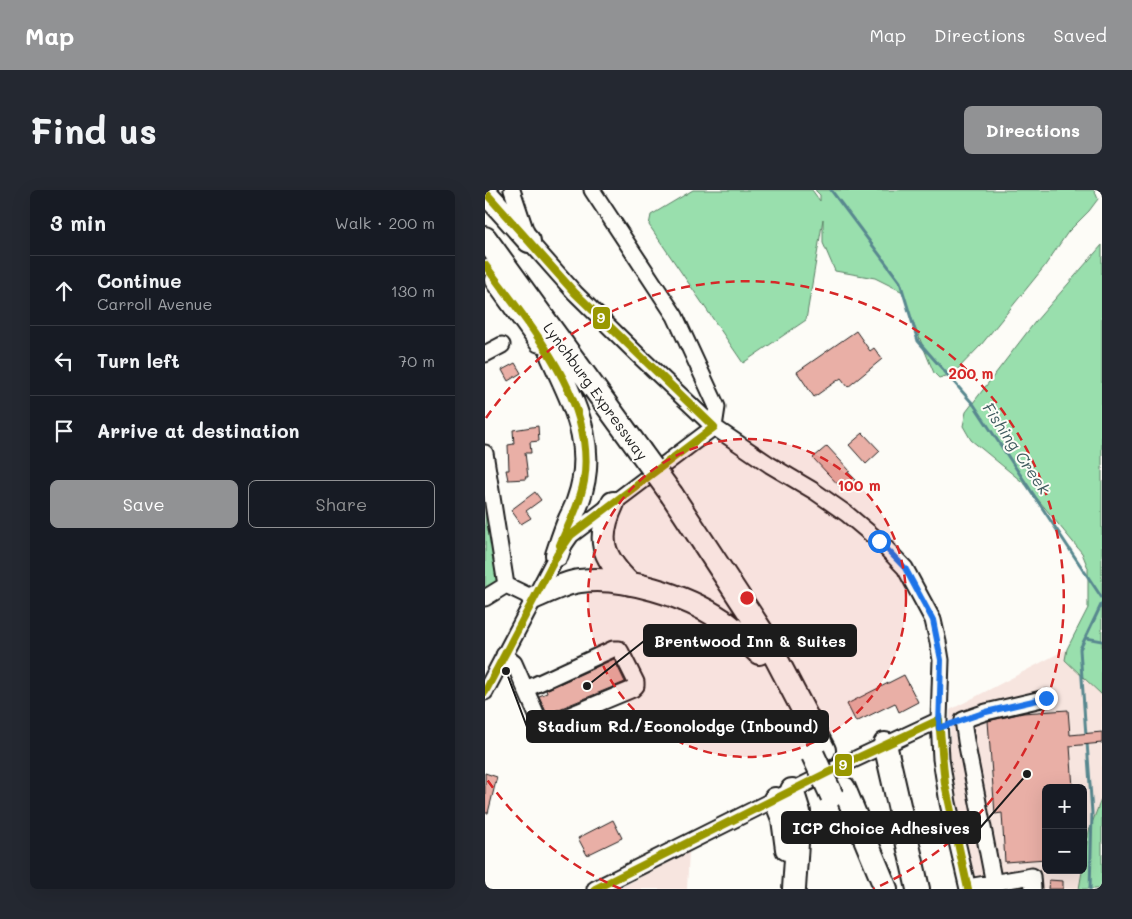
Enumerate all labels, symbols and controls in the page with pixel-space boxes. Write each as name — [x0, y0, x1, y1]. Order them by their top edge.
text: Map — [25, 20, 74, 51]
text: Map — [869, 23, 906, 47]
text: Directions — [934, 23, 1026, 47]
text: Saved — [1054, 23, 1107, 47]
button: Directions — [964, 106, 1102, 154]
text: Find us — [30, 107, 157, 153]
text: 3 min — [50, 209, 106, 236]
text: Walk · 200 m — [335, 212, 435, 233]
text: Continue — [97, 268, 182, 293]
icon: ahead — [50, 277, 78, 305]
text: 130 m — [391, 280, 435, 301]
text: Carroll Avenue — [97, 293, 212, 314]
line badge: 9 — [592, 306, 611, 330]
text: 9 — [597, 308, 606, 327]
street label: Lynchburg Expressway — [539, 318, 653, 464]
icon: left — [50, 347, 78, 375]
text: Turn left — [97, 348, 180, 373]
text: 70 m — [398, 350, 435, 371]
text: 200 m — [949, 363, 994, 383]
water label: Fishing Creek — [979, 398, 1056, 498]
icon: arrive — [50, 417, 78, 445]
text: Arrive at destination — [97, 418, 300, 443]
text: 100 m — [837, 475, 881, 495]
button: Save — [50, 480, 238, 528]
button: Share — [248, 480, 435, 528]
route start — [868, 530, 891, 553]
centre of rings — [738, 589, 756, 607]
callout: Brentwood Inn & Suites — [644, 625, 856, 656]
text: Brentwood Inn & Suites — [654, 630, 846, 651]
route end — [1035, 687, 1058, 710]
callout: Stadium Rd./Econolodge (Inbound) — [527, 711, 828, 742]
text: Stadium Rd./Econolodge (Inbound) — [538, 715, 818, 736]
line badge: 9 — [834, 753, 853, 777]
text: 9 — [839, 755, 848, 774]
map controls — [1042, 784, 1087, 874]
button: + — [1042, 784, 1087, 829]
callout: ICP Choice Adhesives — [782, 812, 980, 843]
text: ICP Choice Adhesives — [792, 817, 970, 838]
button: − — [1042, 829, 1087, 874]

